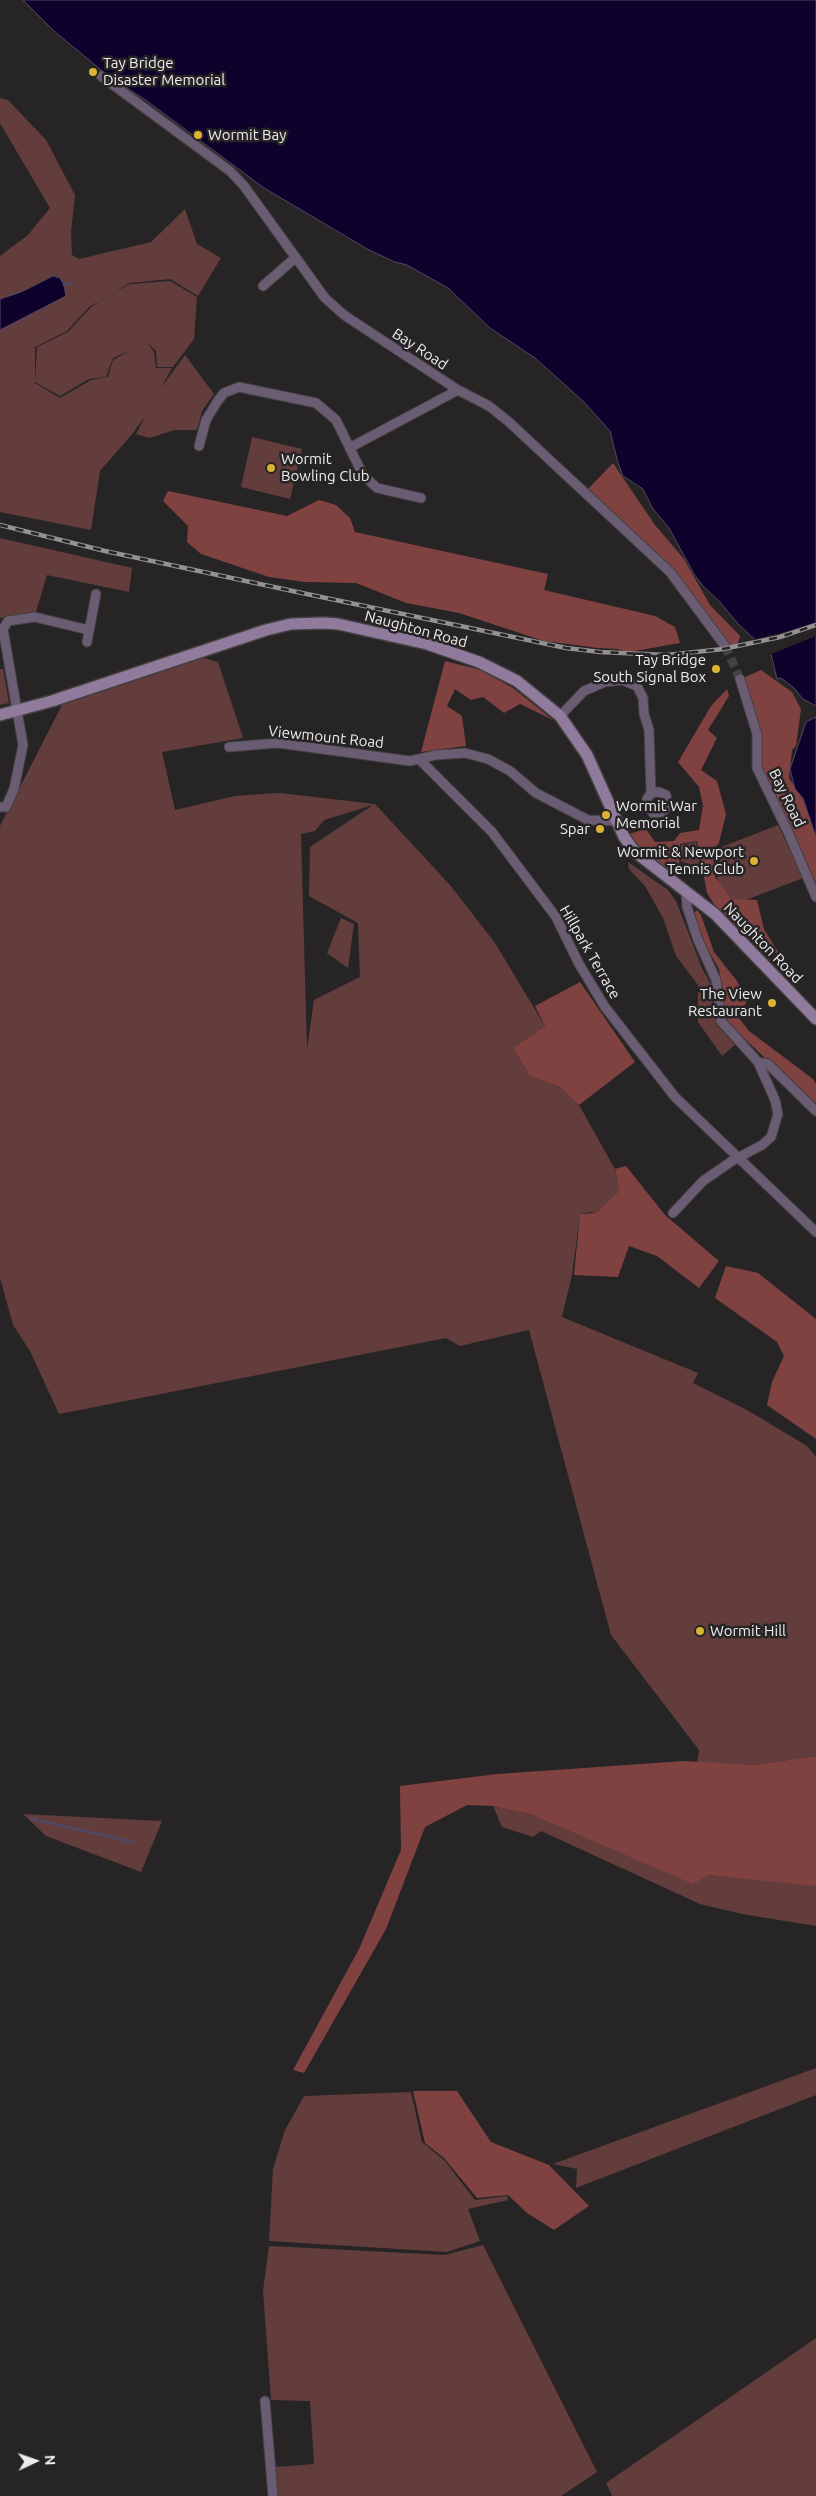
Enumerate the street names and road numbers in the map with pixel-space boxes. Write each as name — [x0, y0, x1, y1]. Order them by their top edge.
street label: Bay Road — [389, 324, 451, 374]
street label: Naughton Road — [363, 607, 469, 651]
street label: Viewmount Road — [267, 722, 385, 752]
street label: Bay Road — [765, 766, 809, 830]
street label: Naughton Road — [720, 899, 806, 987]
street label: Hillpark Terrace — [556, 902, 624, 1002]

